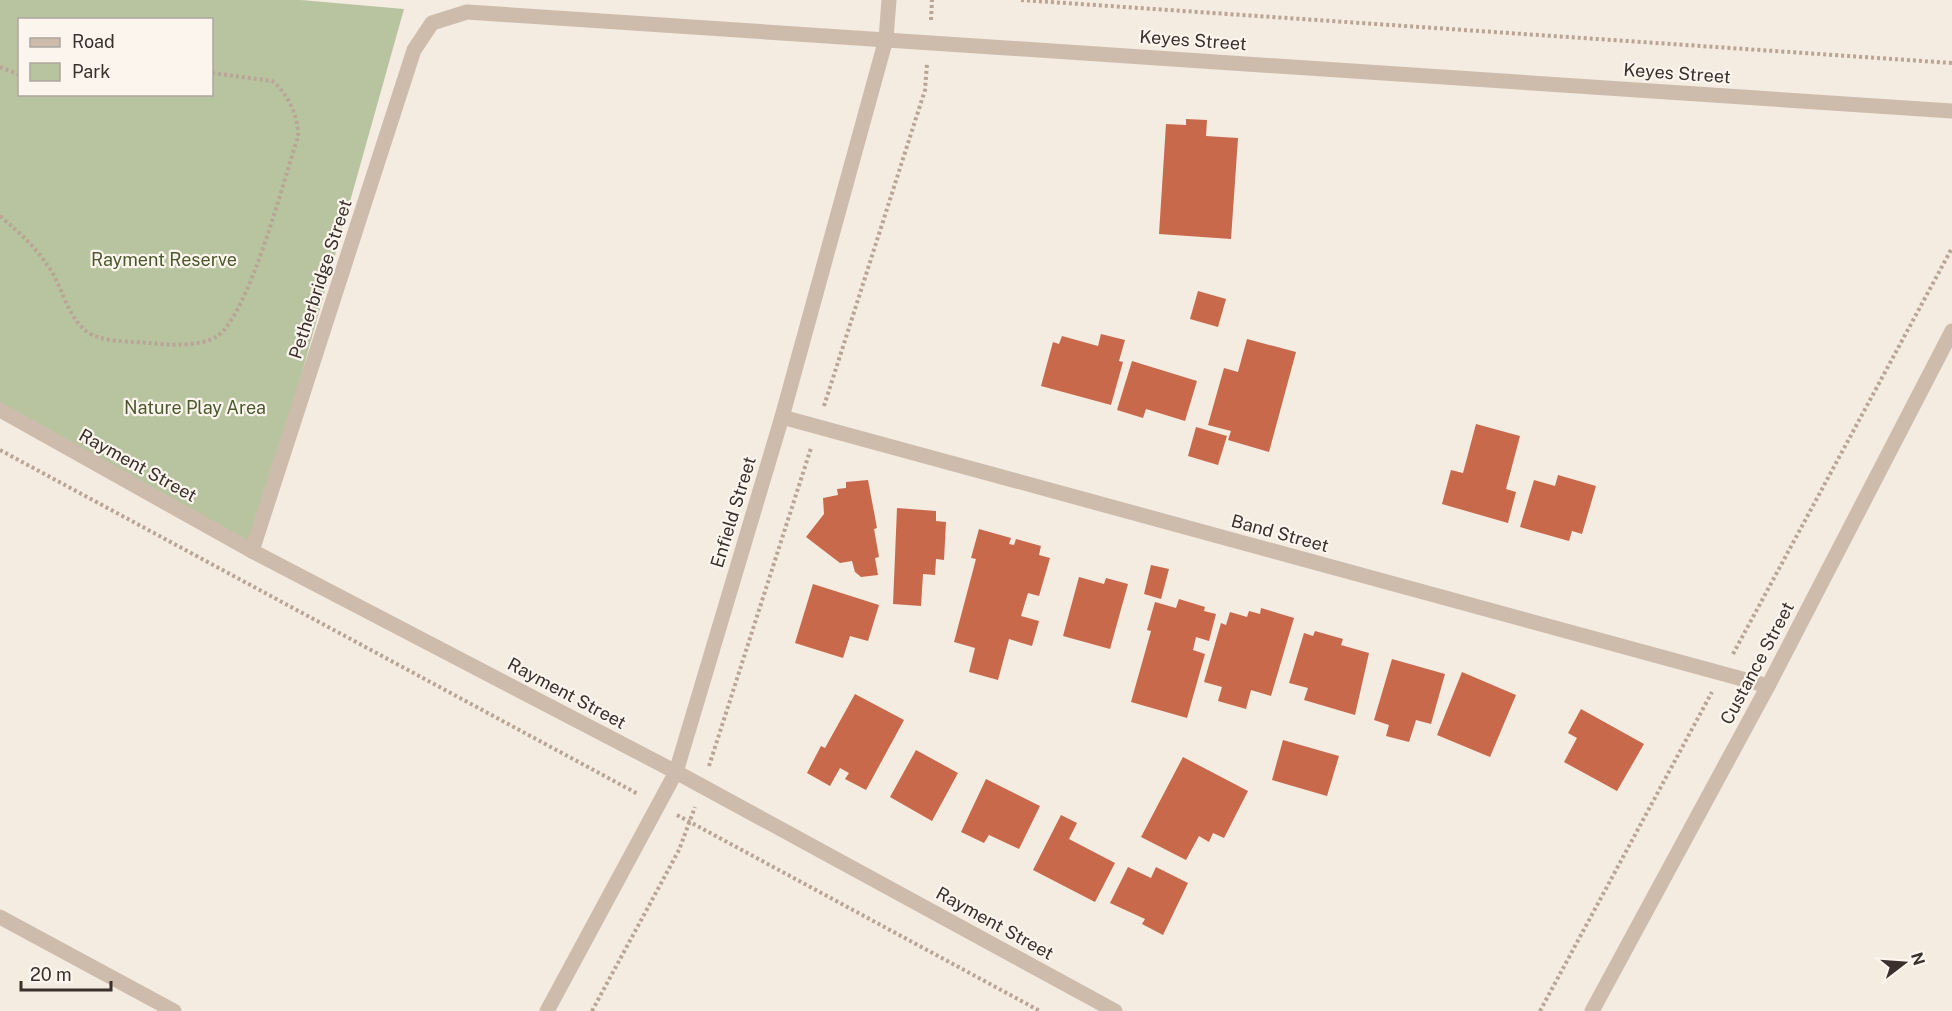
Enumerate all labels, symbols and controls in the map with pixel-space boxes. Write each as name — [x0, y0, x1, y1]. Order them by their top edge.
legend — [18, 18, 213, 96]
street label: Keyes Street — [1139, 26, 1247, 54]
text: Road — [72, 31, 115, 52]
street label: Keyes Street — [1623, 59, 1731, 87]
text: Park — [72, 61, 110, 82]
street label: Petherbridge Street — [284, 197, 356, 361]
park label: Rayment Reserve — [91, 249, 237, 270]
park label: Nature Play Area — [124, 397, 266, 418]
street label: Rayment Street — [76, 424, 200, 506]
street label: Enfield Street — [706, 454, 760, 570]
street label: Band Street — [1229, 510, 1331, 556]
street label: Custance Street — [1716, 598, 1798, 728]
street label: Rayment Street — [504, 653, 630, 733]
street label: Rayment Street — [933, 882, 1057, 964]
north arrow — [1874, 933, 1934, 993]
text: N — [1907, 950, 1929, 968]
scale bar — [21, 954, 111, 992]
text: 20 m — [30, 964, 72, 985]

